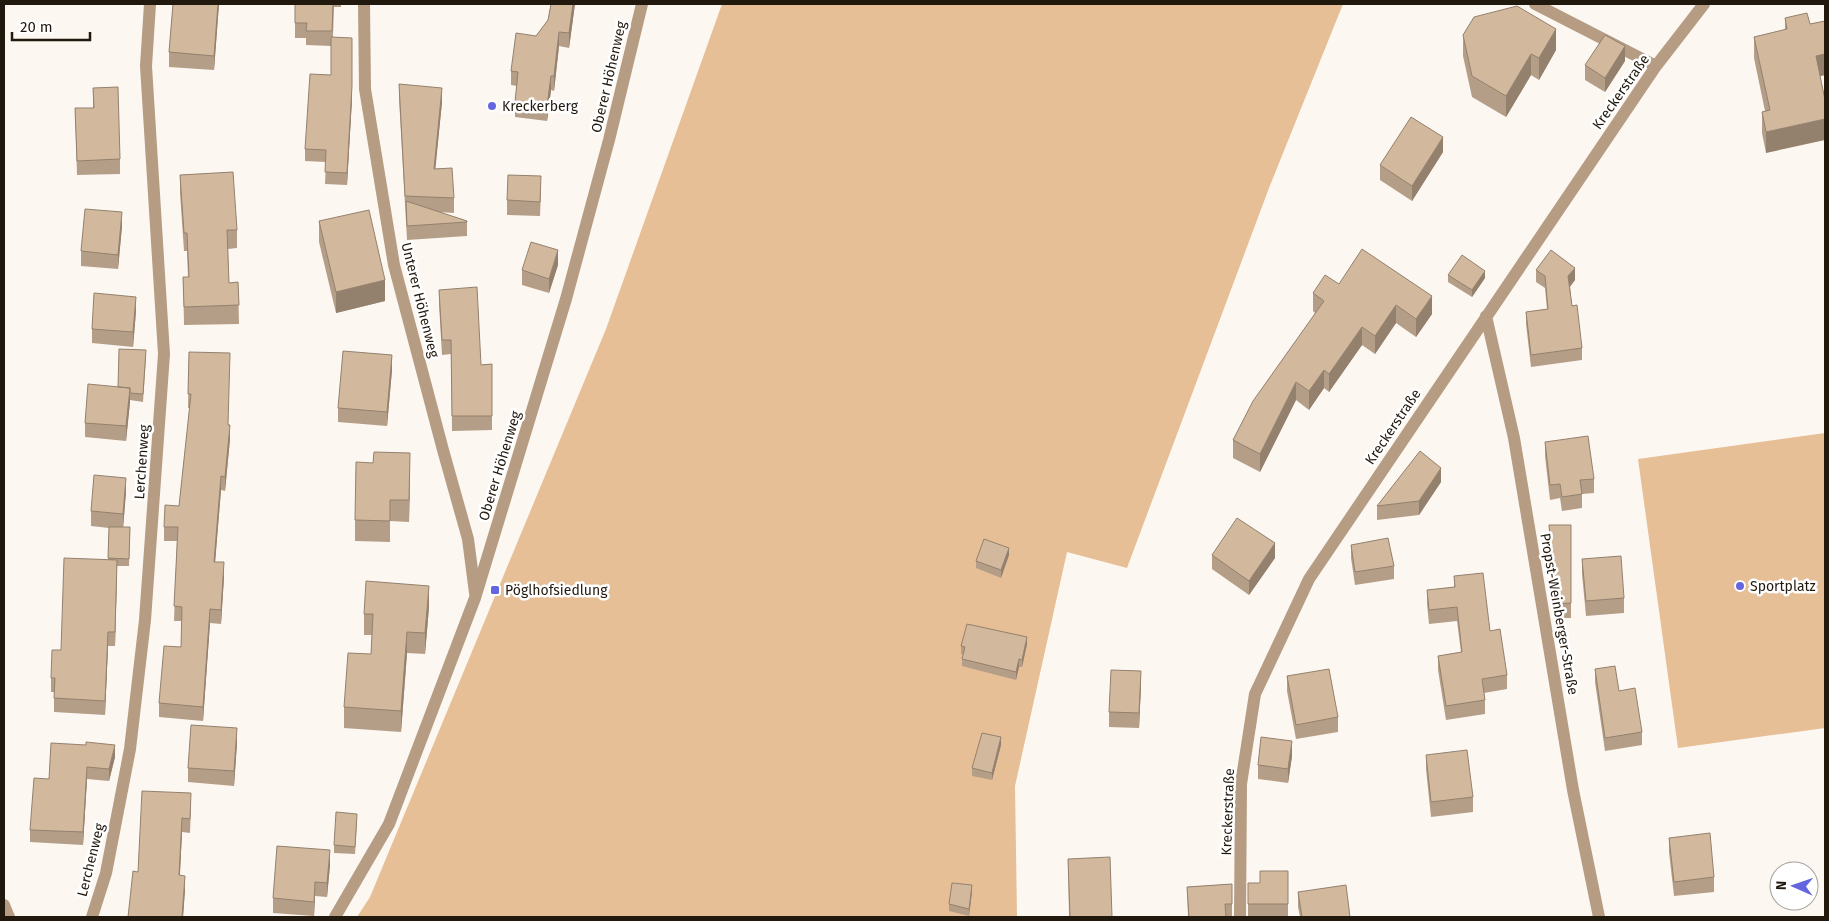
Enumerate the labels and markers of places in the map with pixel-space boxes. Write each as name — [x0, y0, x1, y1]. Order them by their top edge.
place label: Kreckerberg — [502, 98, 579, 115]
marker: Kreckerberg — [486, 100, 498, 112]
place label: Sportplatz — [1750, 578, 1816, 595]
marker: Sportplatz — [1734, 580, 1746, 592]
place label: Pöglhofsiedlung — [505, 582, 608, 599]
marker: Pöglhofsiedlung — [489, 584, 501, 596]

